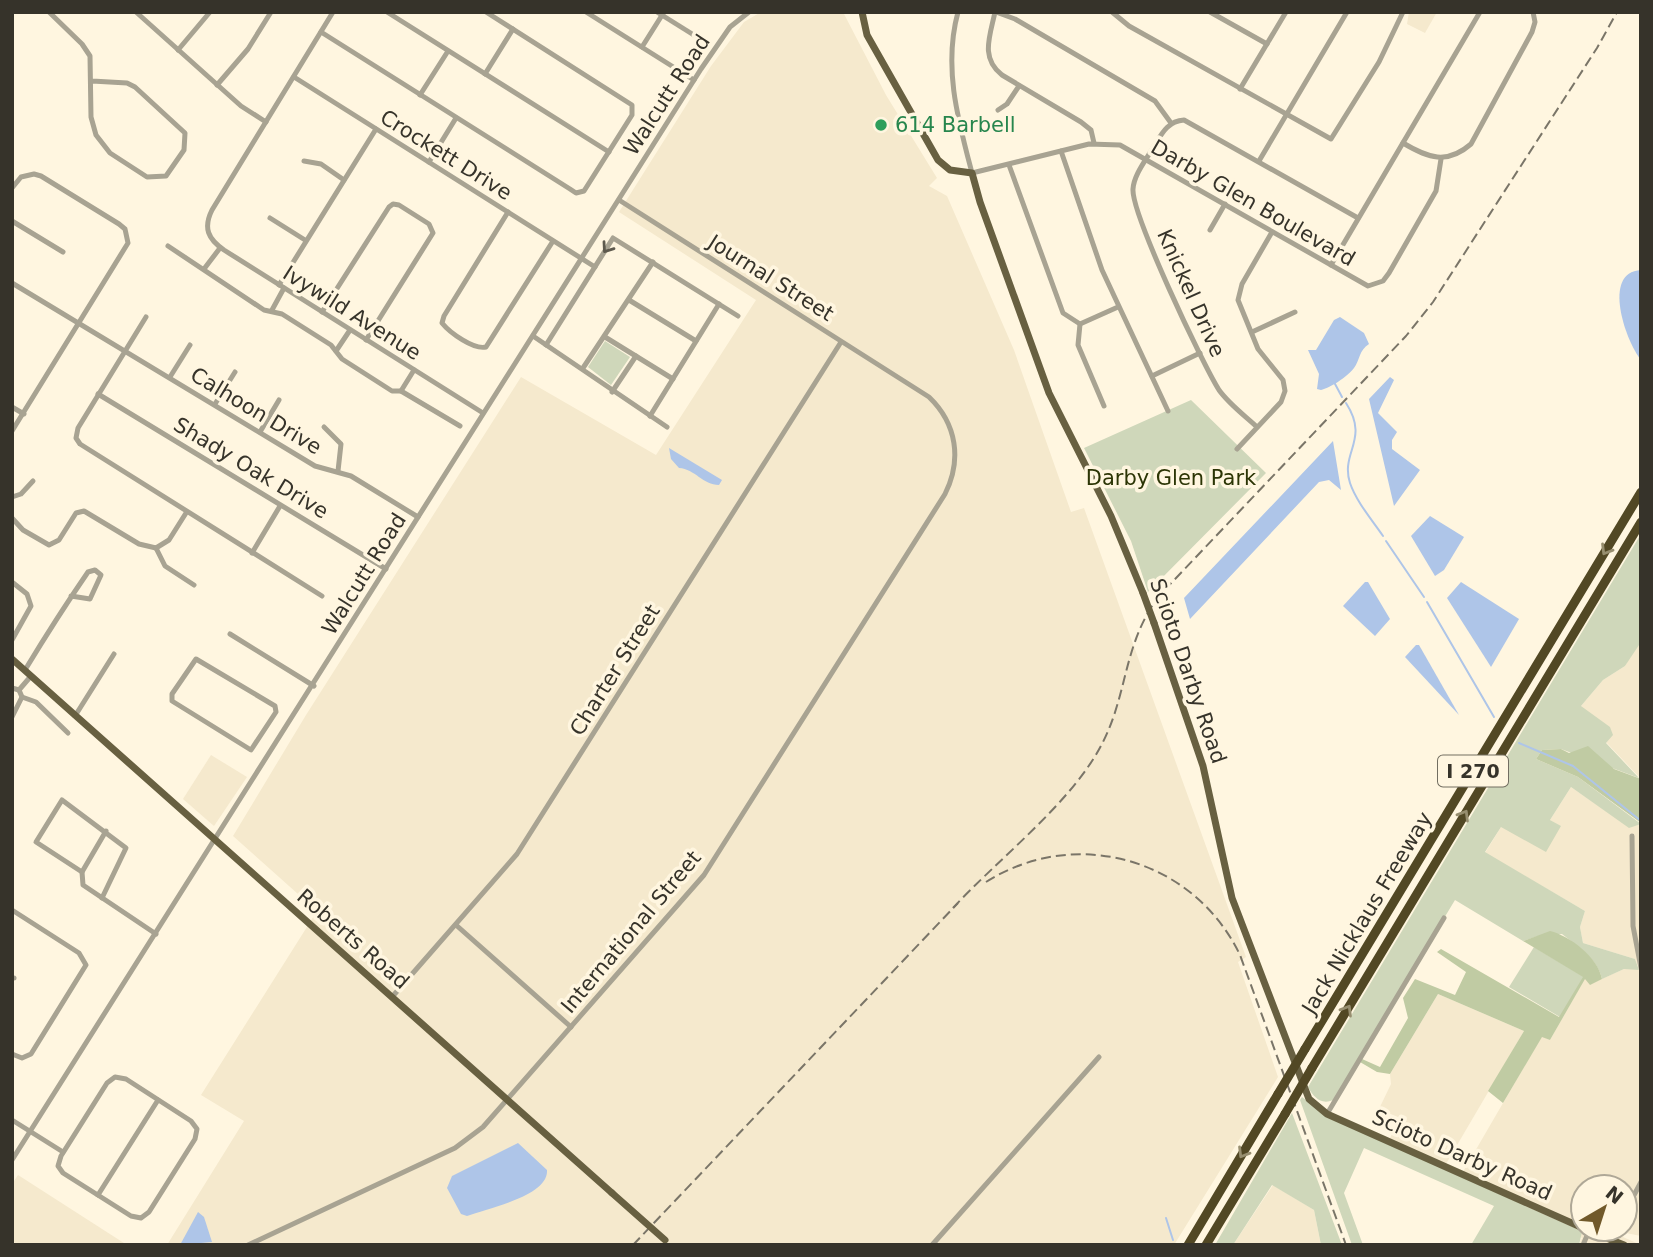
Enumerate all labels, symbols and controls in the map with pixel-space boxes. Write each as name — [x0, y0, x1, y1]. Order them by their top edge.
street label: Walcutt Road — [619, 30, 715, 160]
street label: Crockett Drive — [376, 105, 516, 205]
place label: 614 Barbell — [895, 113, 1016, 137]
marker: 614 Barbell — [873, 117, 889, 133]
street label: Darby Glen Boulevard — [1147, 135, 1359, 271]
street label: Knickel Drive — [1152, 225, 1230, 361]
street label: Journal Street — [702, 229, 838, 326]
one-way arrow — [603, 240, 615, 253]
street label: Ivywild Avenue — [279, 261, 425, 365]
street label: Calhoon Drive — [186, 363, 326, 459]
street label: Shady Oak Drive — [169, 412, 333, 524]
park label: Darby Glen Park — [1086, 466, 1257, 490]
street label: Walcutt Road — [317, 509, 411, 639]
one-way arrow — [1601, 543, 1614, 556]
street label: Scioto Darby Road — [1145, 575, 1231, 767]
street label: Charter Street — [565, 600, 665, 740]
road number: I 270 — [1438, 756, 1508, 786]
street label: Jack Nicklaus Freeway — [1296, 808, 1437, 1020]
one-way arrow — [1456, 809, 1469, 822]
street label: International Street — [556, 846, 706, 1018]
street label: Roberts Road — [292, 884, 414, 994]
one-way arrow — [1339, 1004, 1352, 1017]
street label: Scioto Darby Road — [1368, 1105, 1556, 1205]
one-way arrow — [1238, 1146, 1251, 1159]
north arrow — [1569, 1173, 1639, 1243]
text: N — [1602, 1181, 1628, 1208]

